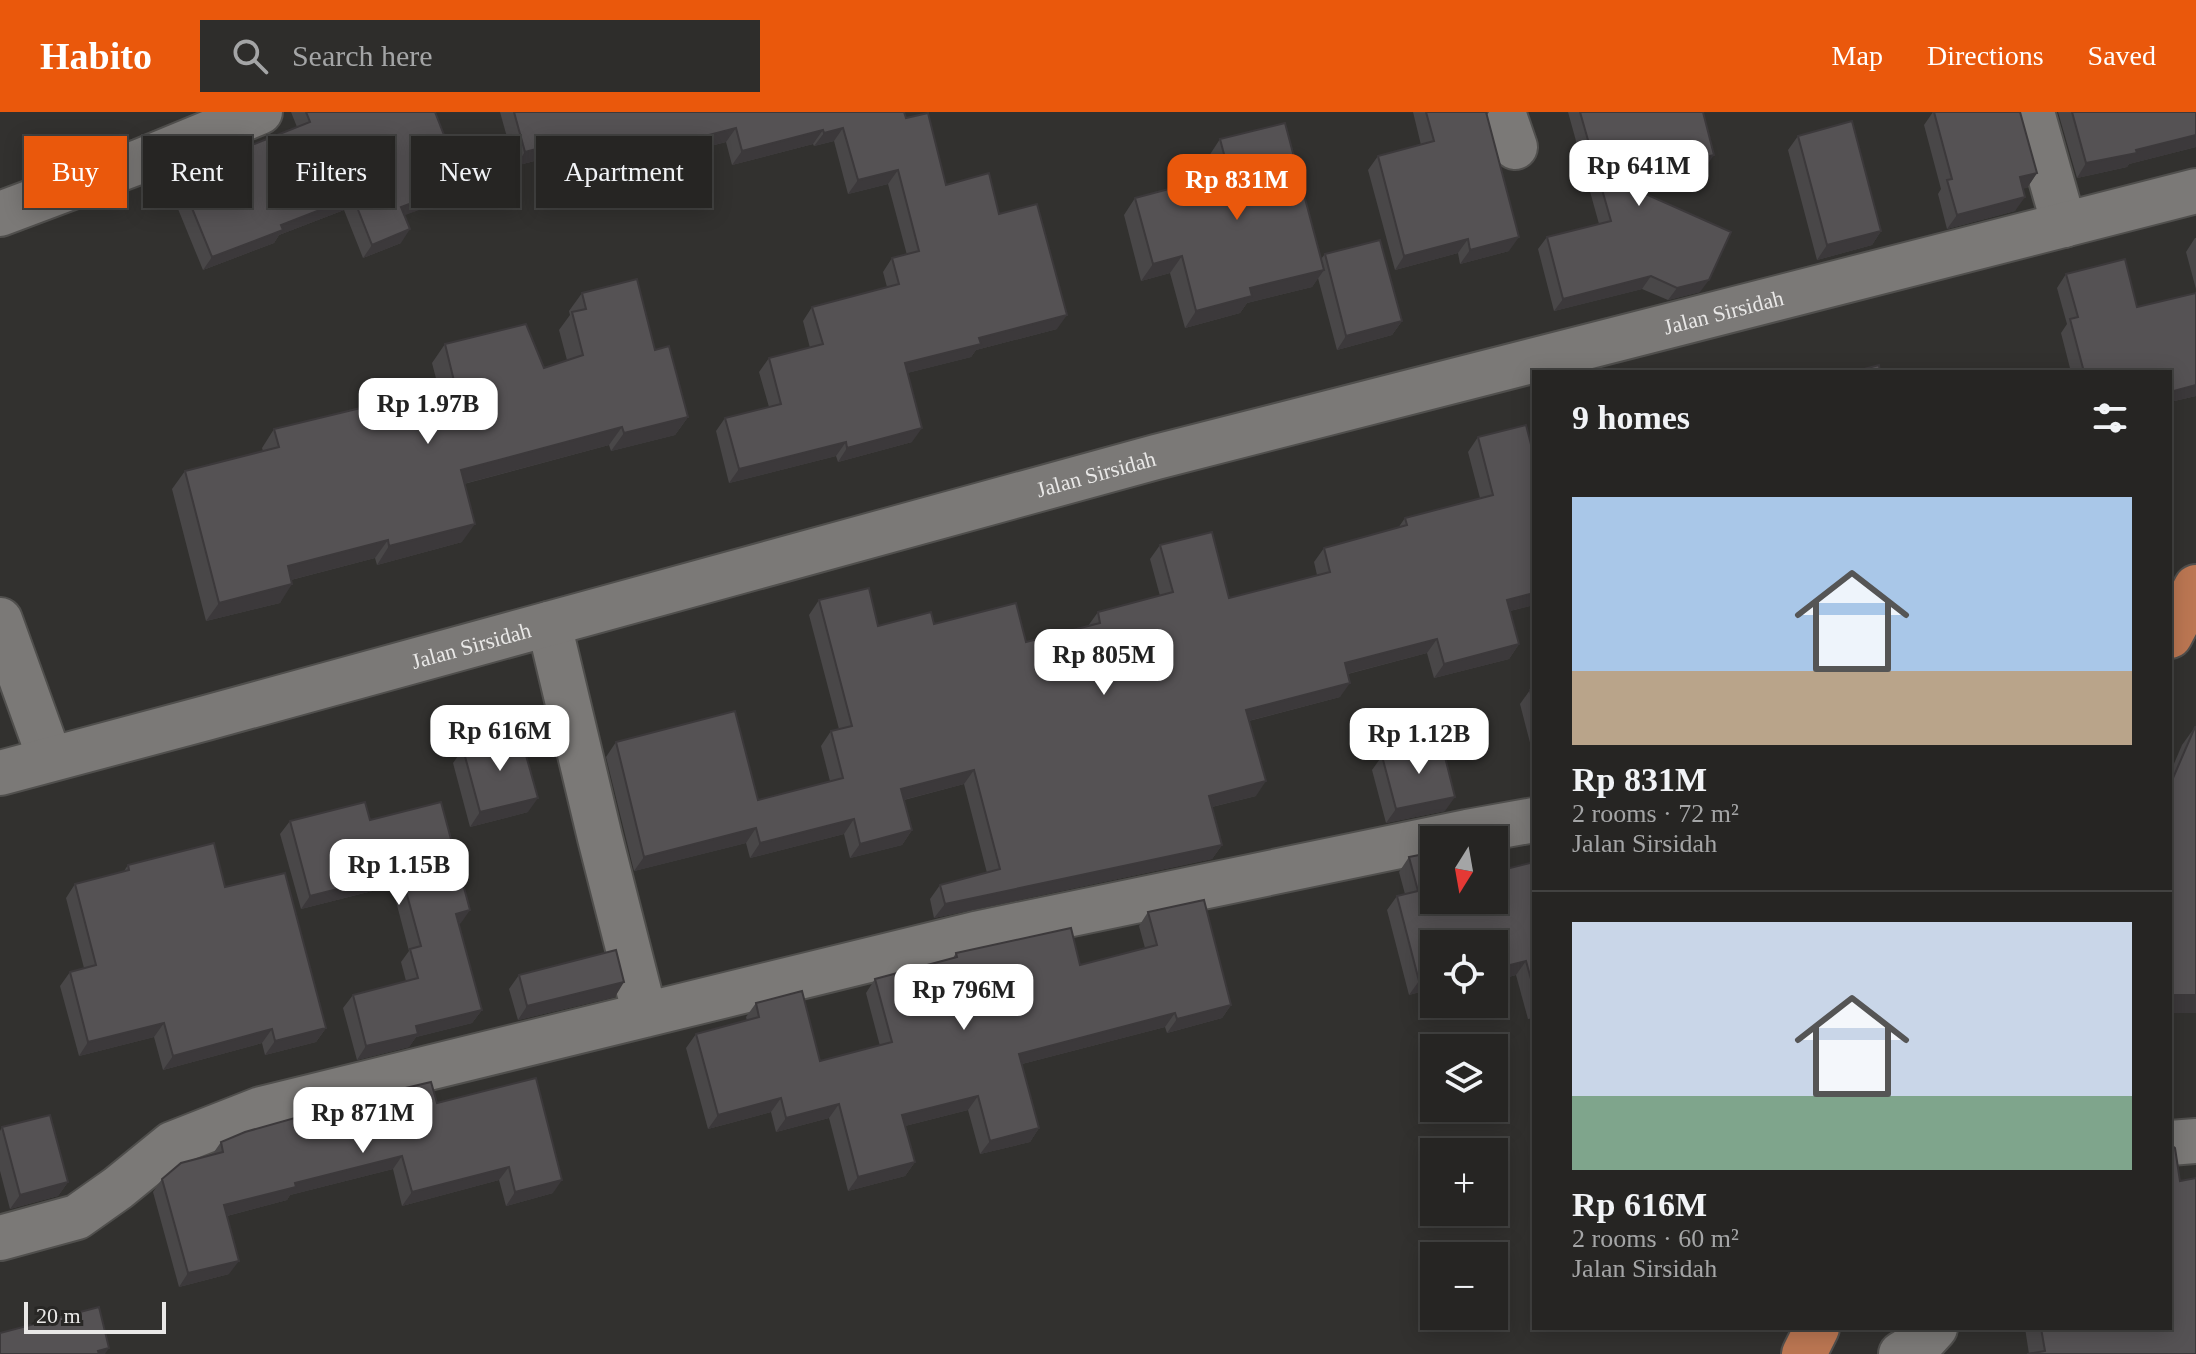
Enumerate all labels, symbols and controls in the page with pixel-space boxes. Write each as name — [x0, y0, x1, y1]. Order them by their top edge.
search box — [200, 20, 760, 92]
icon: search — [228, 34, 272, 78]
text: Habito — [40, 35, 152, 77]
text: Search here — [292, 39, 433, 72]
text: Map — [1832, 40, 1883, 71]
text: Directions — [1927, 40, 2044, 71]
text: Saved — [2088, 40, 2156, 71]
chip: Buy — [24, 136, 127, 208]
chip: Rent — [143, 136, 252, 208]
chip: Filters — [268, 136, 395, 208]
chip: New — [411, 136, 520, 208]
chip: Apartment — [536, 136, 712, 208]
pin: Rp 641M — [1565, 140, 1713, 208]
text: Rp 641M — [1587, 151, 1691, 180]
pin: Rp 831M — [1163, 154, 1311, 222]
text: Rp 831M — [1185, 165, 1289, 194]
street label: Jalan Sirsidah — [1661, 285, 1786, 339]
pin: Rp 1.97B — [345, 378, 511, 446]
text: Rp 1.97B — [377, 389, 479, 418]
icon: filters — [2088, 396, 2132, 440]
text: 9 homes — [1572, 399, 1690, 436]
street label: Jalan Sirsidah — [1033, 445, 1158, 502]
icon: home — [1780, 549, 1924, 693]
street label: Jalan Sirsidah — [408, 617, 534, 674]
pin: Rp 805M — [1030, 629, 1178, 697]
text: Rp 805M — [1052, 640, 1156, 669]
pin: Rp 616M — [426, 705, 574, 773]
pin: Rp 1.12B — [1336, 708, 1502, 776]
text: Rp 616M — [448, 716, 552, 745]
text: Rp 1.12B — [1368, 719, 1470, 748]
text: Rp 831M — [1572, 761, 1707, 798]
text: 2 rooms · 72 m² — [1572, 799, 1739, 828]
north arrow — [1420, 826, 1508, 914]
map controls — [1420, 826, 1508, 1330]
text: Jalan Sirsidah — [1572, 829, 1717, 858]
pin: Rp 1.15B — [316, 839, 482, 907]
text: Rp 1.15B — [348, 850, 450, 879]
button: locate — [1420, 930, 1508, 1018]
pin: Rp 796M — [890, 964, 1038, 1032]
icon: home — [1780, 974, 1924, 1118]
text: Rp 796M — [912, 975, 1016, 1004]
button: layers — [1420, 1034, 1508, 1122]
pin: Rp 871M — [289, 1087, 437, 1155]
text: Rp 871M — [311, 1098, 415, 1127]
button: + — [1420, 1138, 1508, 1226]
text: Rp 616M — [1572, 1186, 1707, 1223]
text: 2 rooms · 60 m² — [1572, 1224, 1739, 1253]
button: − — [1420, 1242, 1508, 1330]
text: Jalan Sirsidah — [1572, 1254, 1717, 1283]
scale bar — [24, 1298, 166, 1334]
text: 20 m — [36, 1303, 81, 1328]

